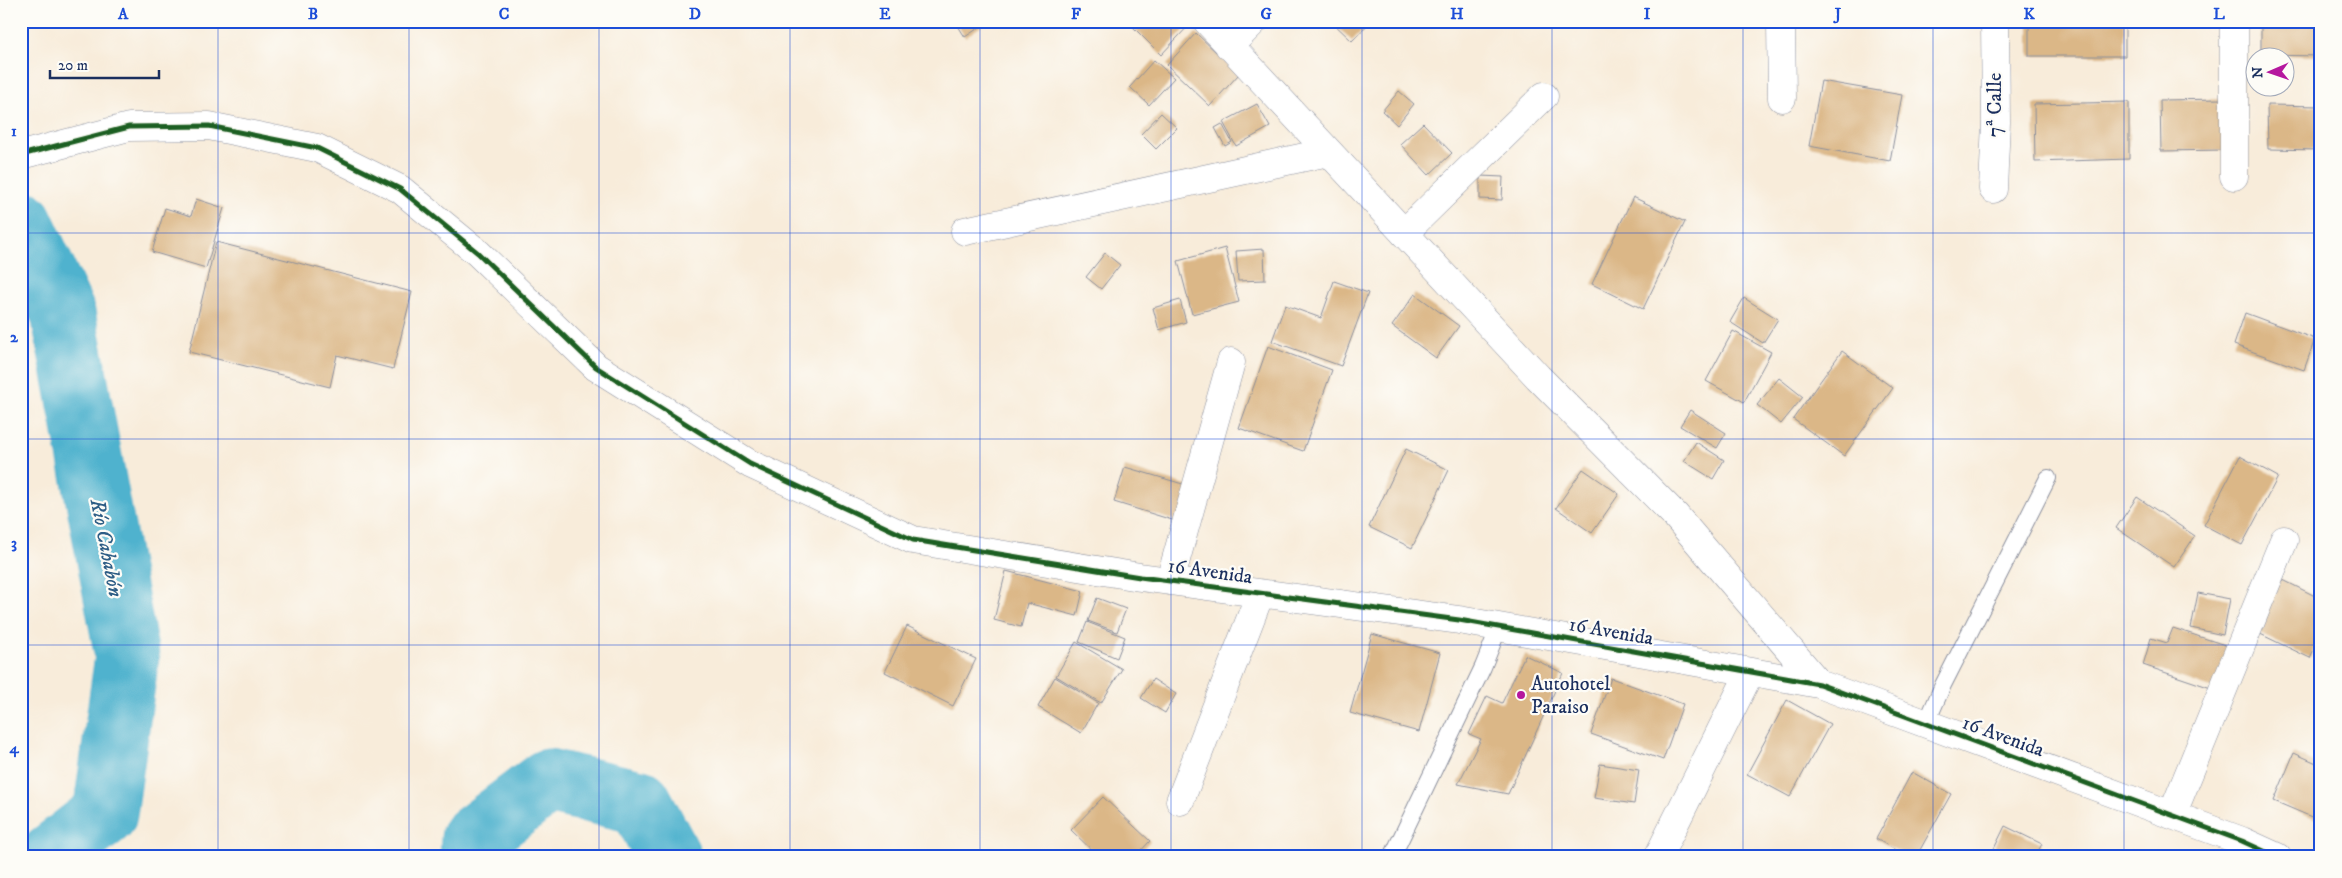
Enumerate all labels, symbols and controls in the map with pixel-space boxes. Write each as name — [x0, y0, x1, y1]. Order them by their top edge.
text: A — [117, 4, 129, 24]
text: B — [308, 4, 318, 24]
text: C — [499, 4, 509, 24]
text: D — [689, 4, 701, 24]
text: E — [879, 4, 891, 24]
text: F — [1071, 4, 1081, 24]
text: G — [1260, 4, 1272, 24]
text: H — [1450, 4, 1464, 24]
text: I — [1644, 4, 1651, 24]
text: J — [1833, 4, 1842, 24]
text: K — [2023, 4, 2035, 24]
text: L — [2213, 4, 2225, 24]
scale bar — [50, 48, 159, 80]
north arrow — [2244, 48, 2294, 98]
text: 20 m — [58, 56, 88, 75]
text: N — [2249, 66, 2267, 78]
street label: 7ª Calle — [1983, 73, 2008, 137]
text: 1 — [11, 121, 17, 141]
text: 2 — [10, 327, 19, 347]
water label: Río Cahabón — [84, 496, 128, 600]
text: 3 — [11, 533, 17, 553]
street label: 16 Avenida — [1166, 554, 1255, 590]
street label: 16 Avenida — [1567, 612, 1656, 652]
place label: Autohotel Paraiso — [1531, 672, 1610, 720]
marker: Autohotel Paraiso — [1515, 689, 1527, 701]
street label: 16 Avenida — [1959, 711, 2048, 764]
text: 4 — [8, 738, 19, 758]

